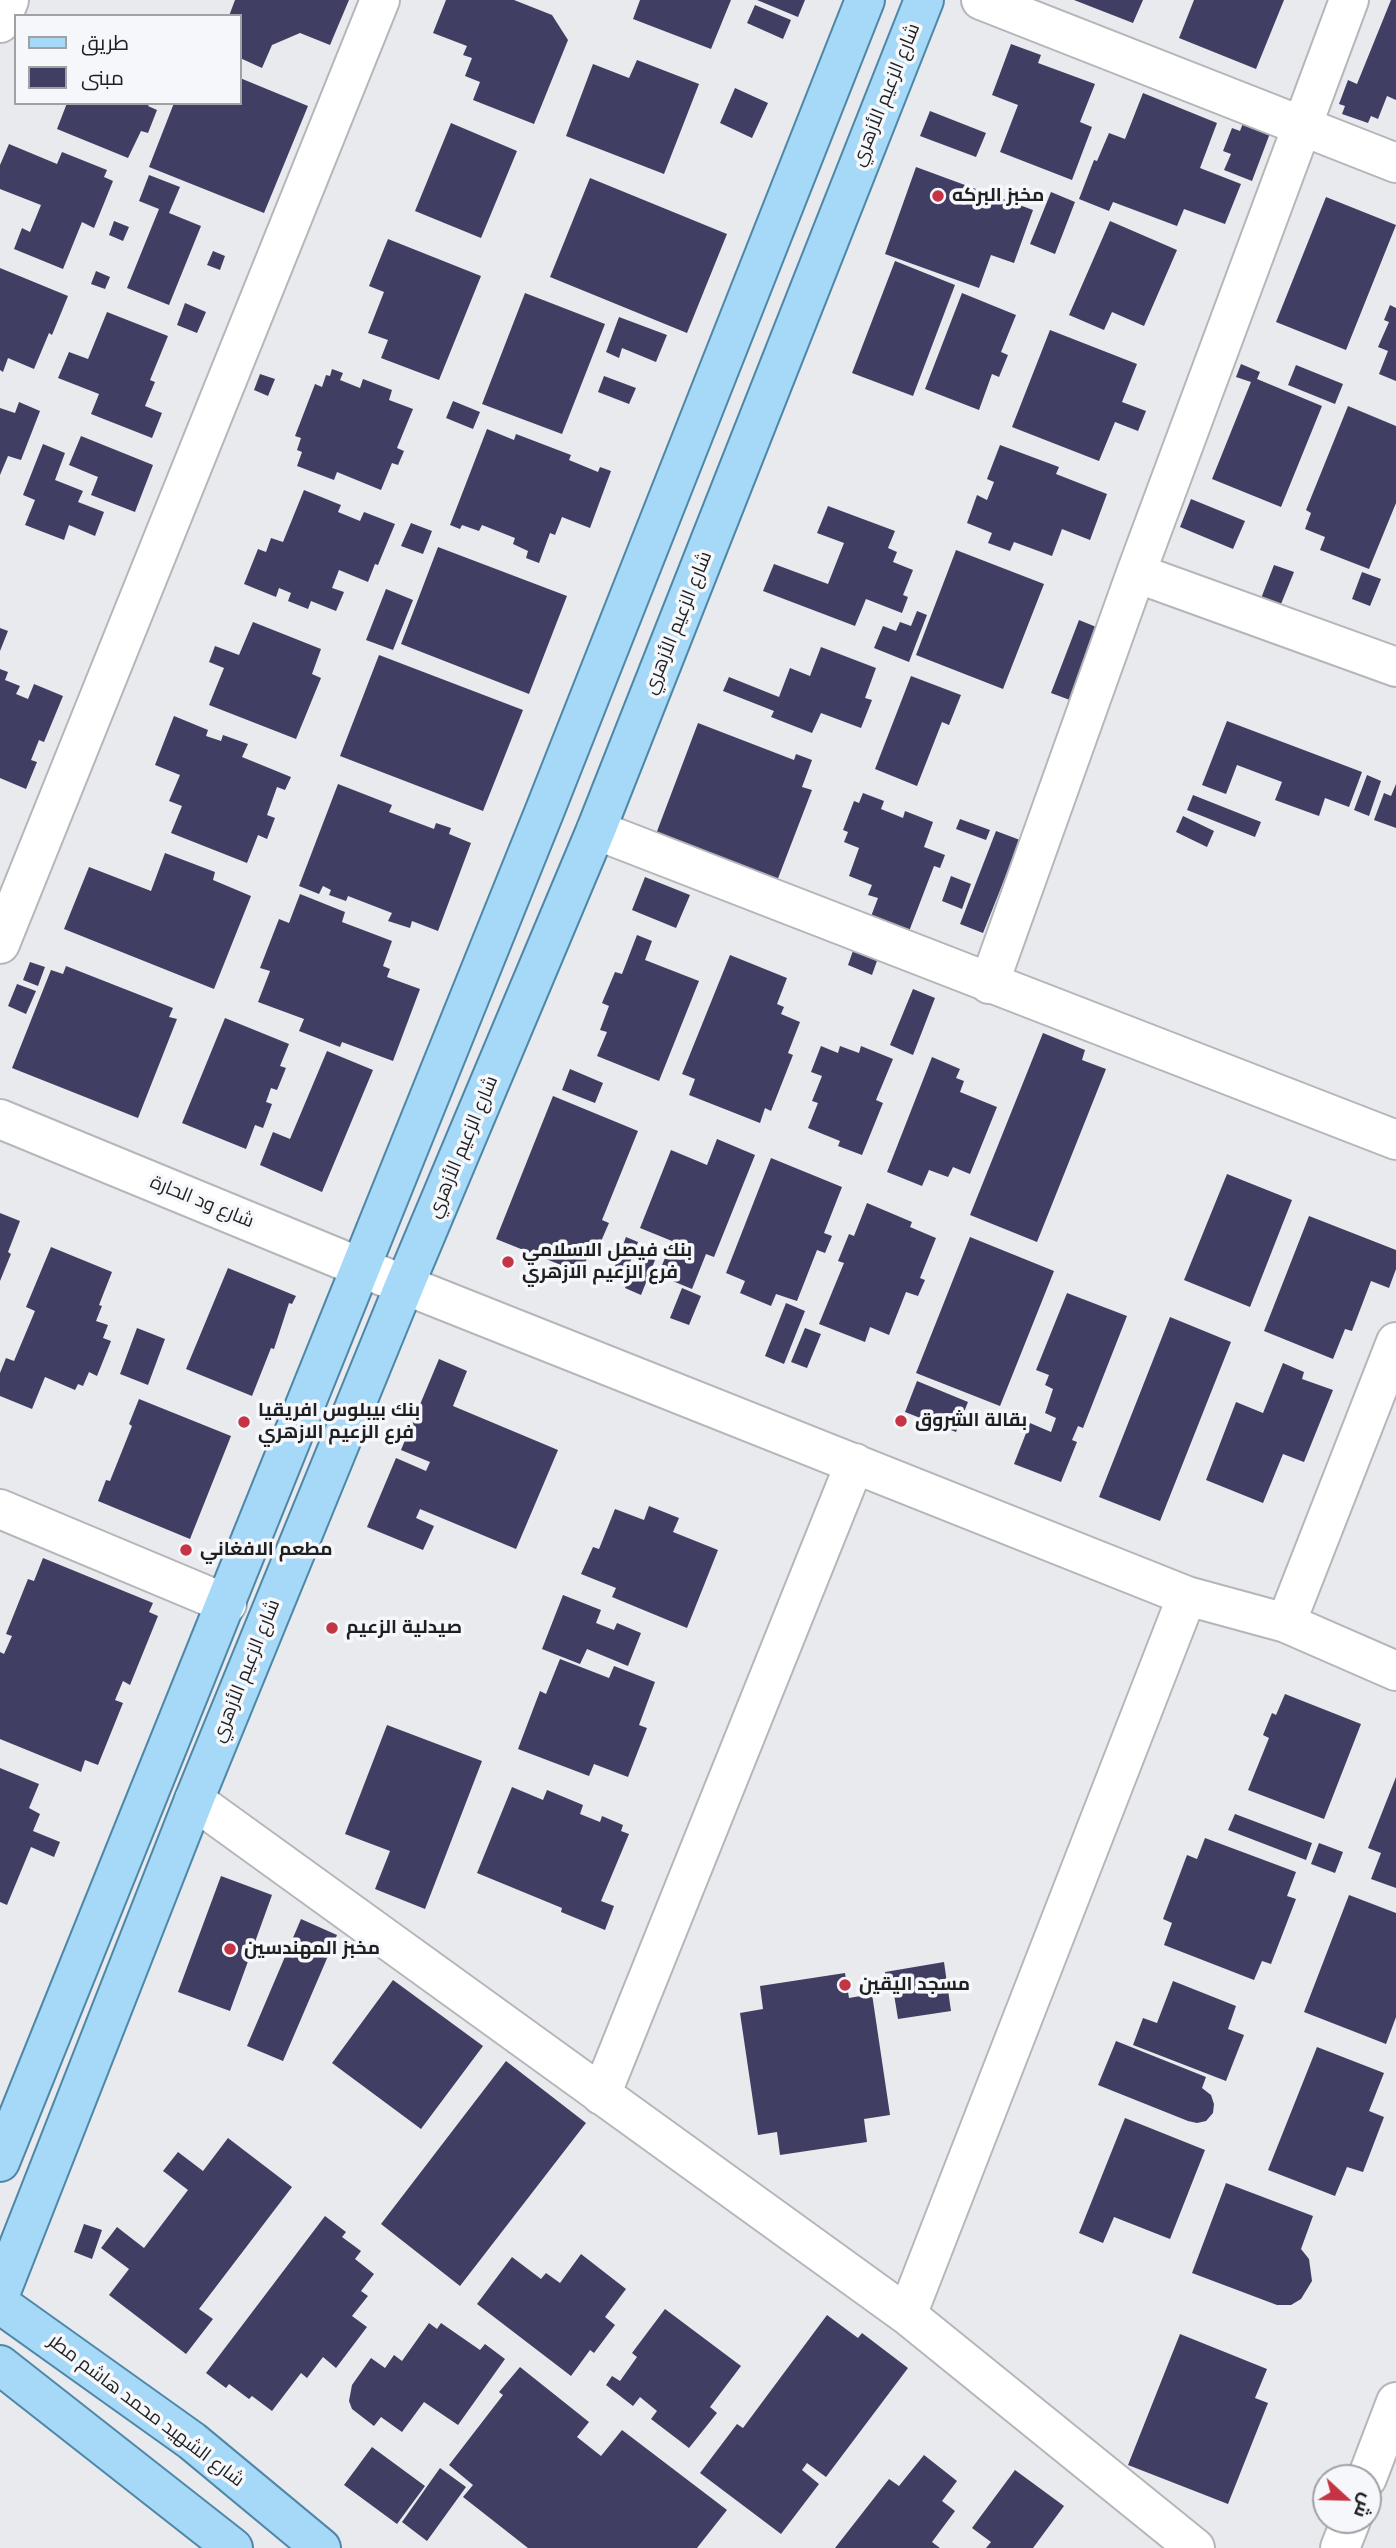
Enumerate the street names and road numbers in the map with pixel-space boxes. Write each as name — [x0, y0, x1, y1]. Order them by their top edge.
street label: شارع الزعيم الأزهري — [847, 20, 925, 170]
street label: شارع الزعيم الأزهري — [639, 548, 717, 698]
street label: شارع الزعيم الأزهري — [423, 1072, 503, 1222]
street label: شارع ود الحارة — [147, 1171, 257, 1233]
street label: شارع الزعيم الأزهري — [207, 1596, 285, 1746]
street label: شارع الشهيد محمد هاشم مطر — [44, 2330, 248, 2492]

